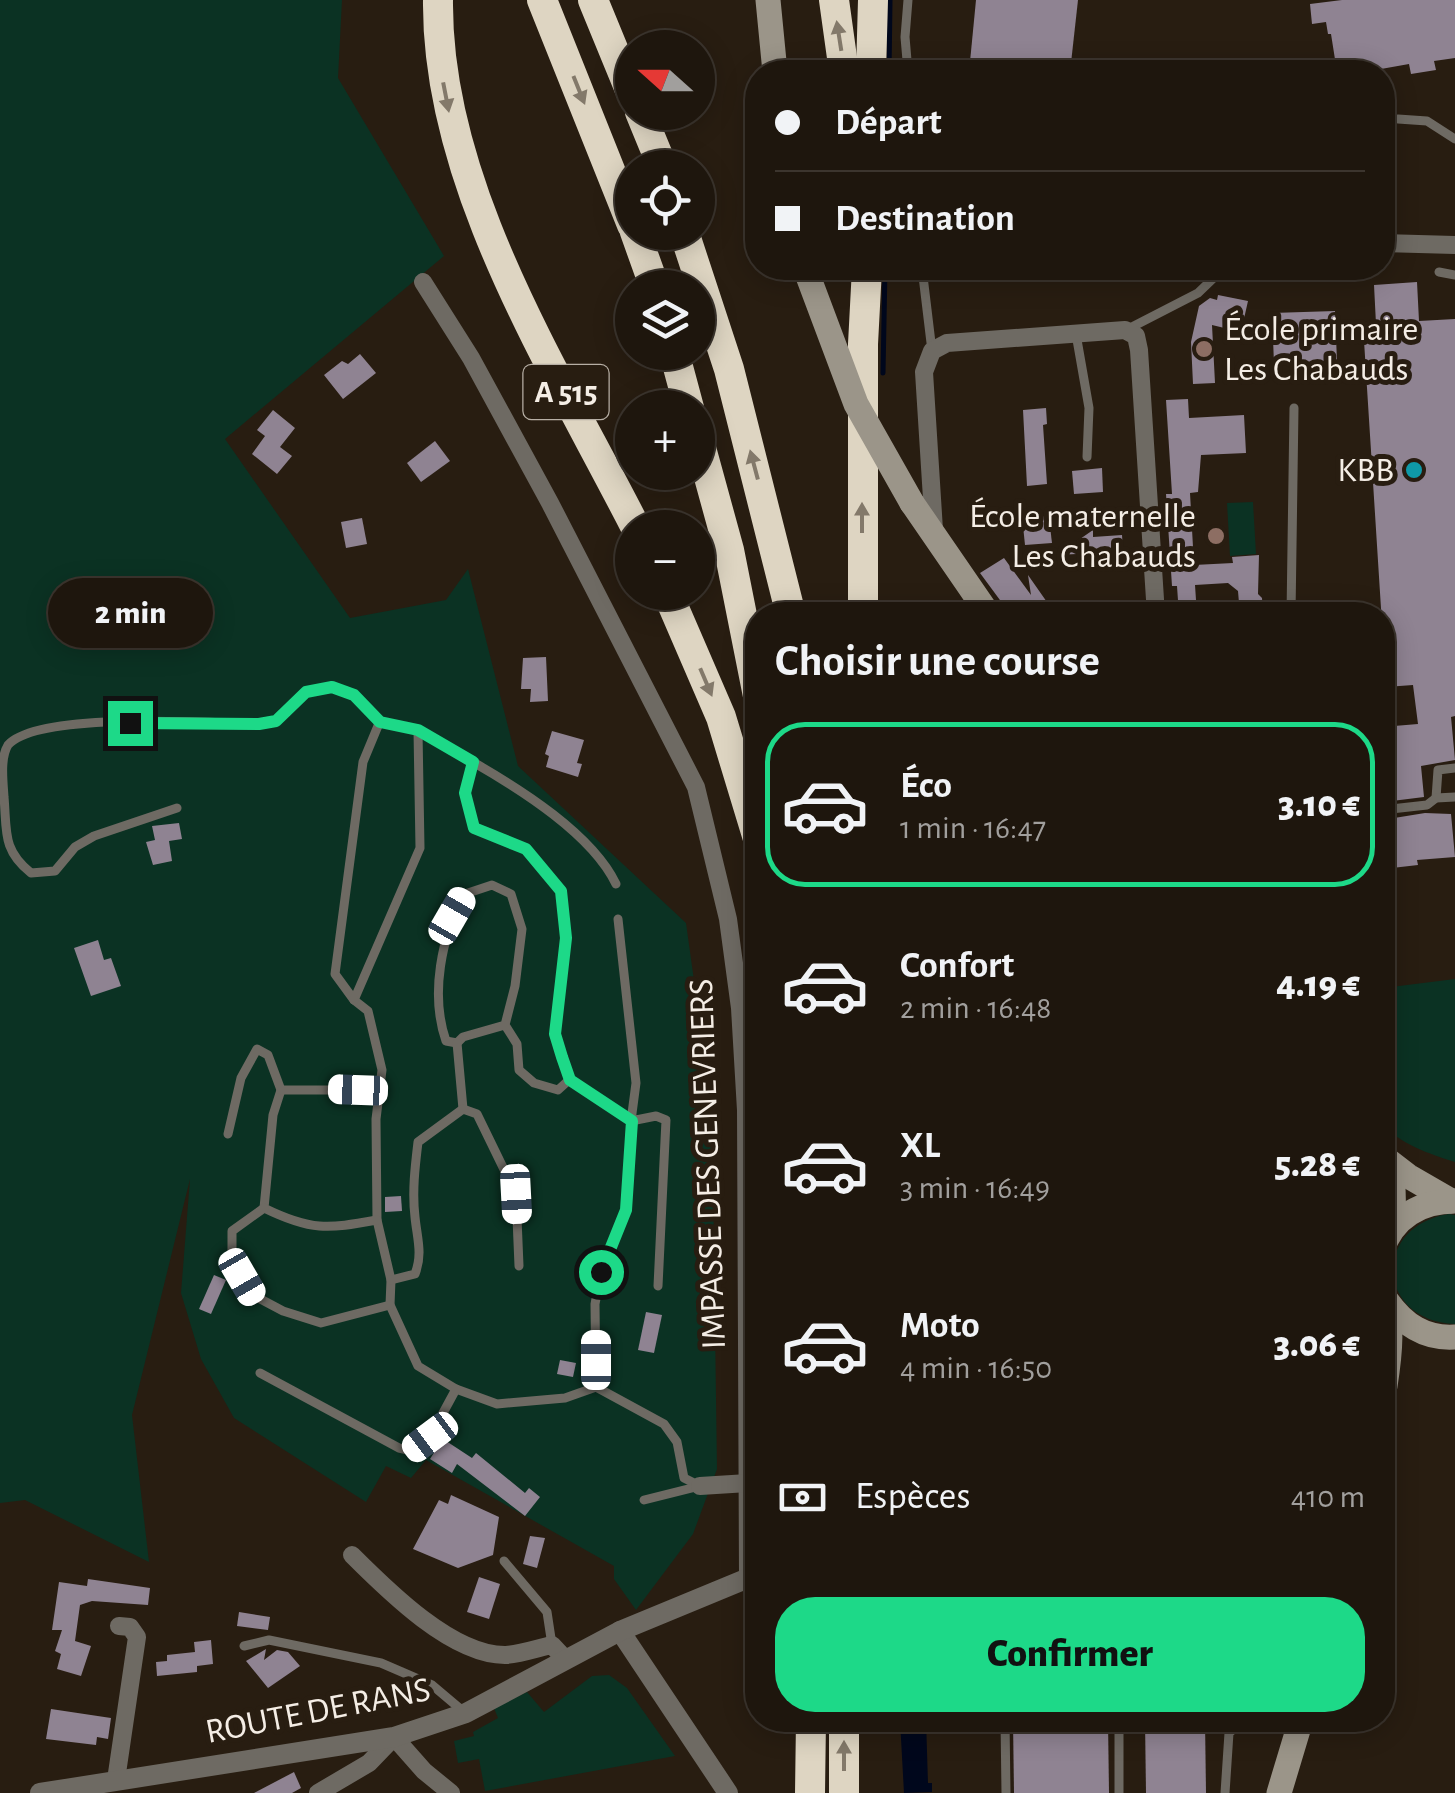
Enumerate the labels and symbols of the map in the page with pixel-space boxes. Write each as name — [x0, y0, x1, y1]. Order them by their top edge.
one-way arrow — [831, 20, 847, 52]
north arrow — [615, 30, 715, 130]
one-way arrow — [572, 75, 588, 105]
one-way arrow — [439, 82, 454, 113]
place label: École primaire Les Chabauds — [1224, 310, 1418, 387]
marker: École primaire Les Chabauds — [1193, 338, 1215, 360]
road number: A 515 — [524, 365, 608, 419]
one-way arrow — [746, 449, 762, 480]
place label: KBB — [1337, 453, 1394, 488]
marker: KBB — [1403, 459, 1425, 481]
place label: École maternelle Les Chabauds — [969, 497, 1196, 574]
one-way arrow — [854, 501, 870, 533]
marker: École maternelle Les Chabauds — [1205, 525, 1227, 547]
callout: 2 min — [48, 578, 212, 648]
one-way arrow — [698, 667, 714, 697]
route end — [108, 701, 153, 746]
car — [424, 883, 480, 949]
street label: IMPASSE DES GENEVRIERS — [684, 978, 732, 1350]
car — [327, 1074, 389, 1106]
car — [499, 1163, 533, 1225]
car — [214, 1244, 270, 1310]
route start — [579, 1250, 624, 1295]
car — [581, 1330, 611, 1390]
car — [397, 1407, 463, 1467]
street label: ROUTE DE RANS — [203, 1672, 433, 1750]
one-way arrow — [836, 1740, 852, 1772]

